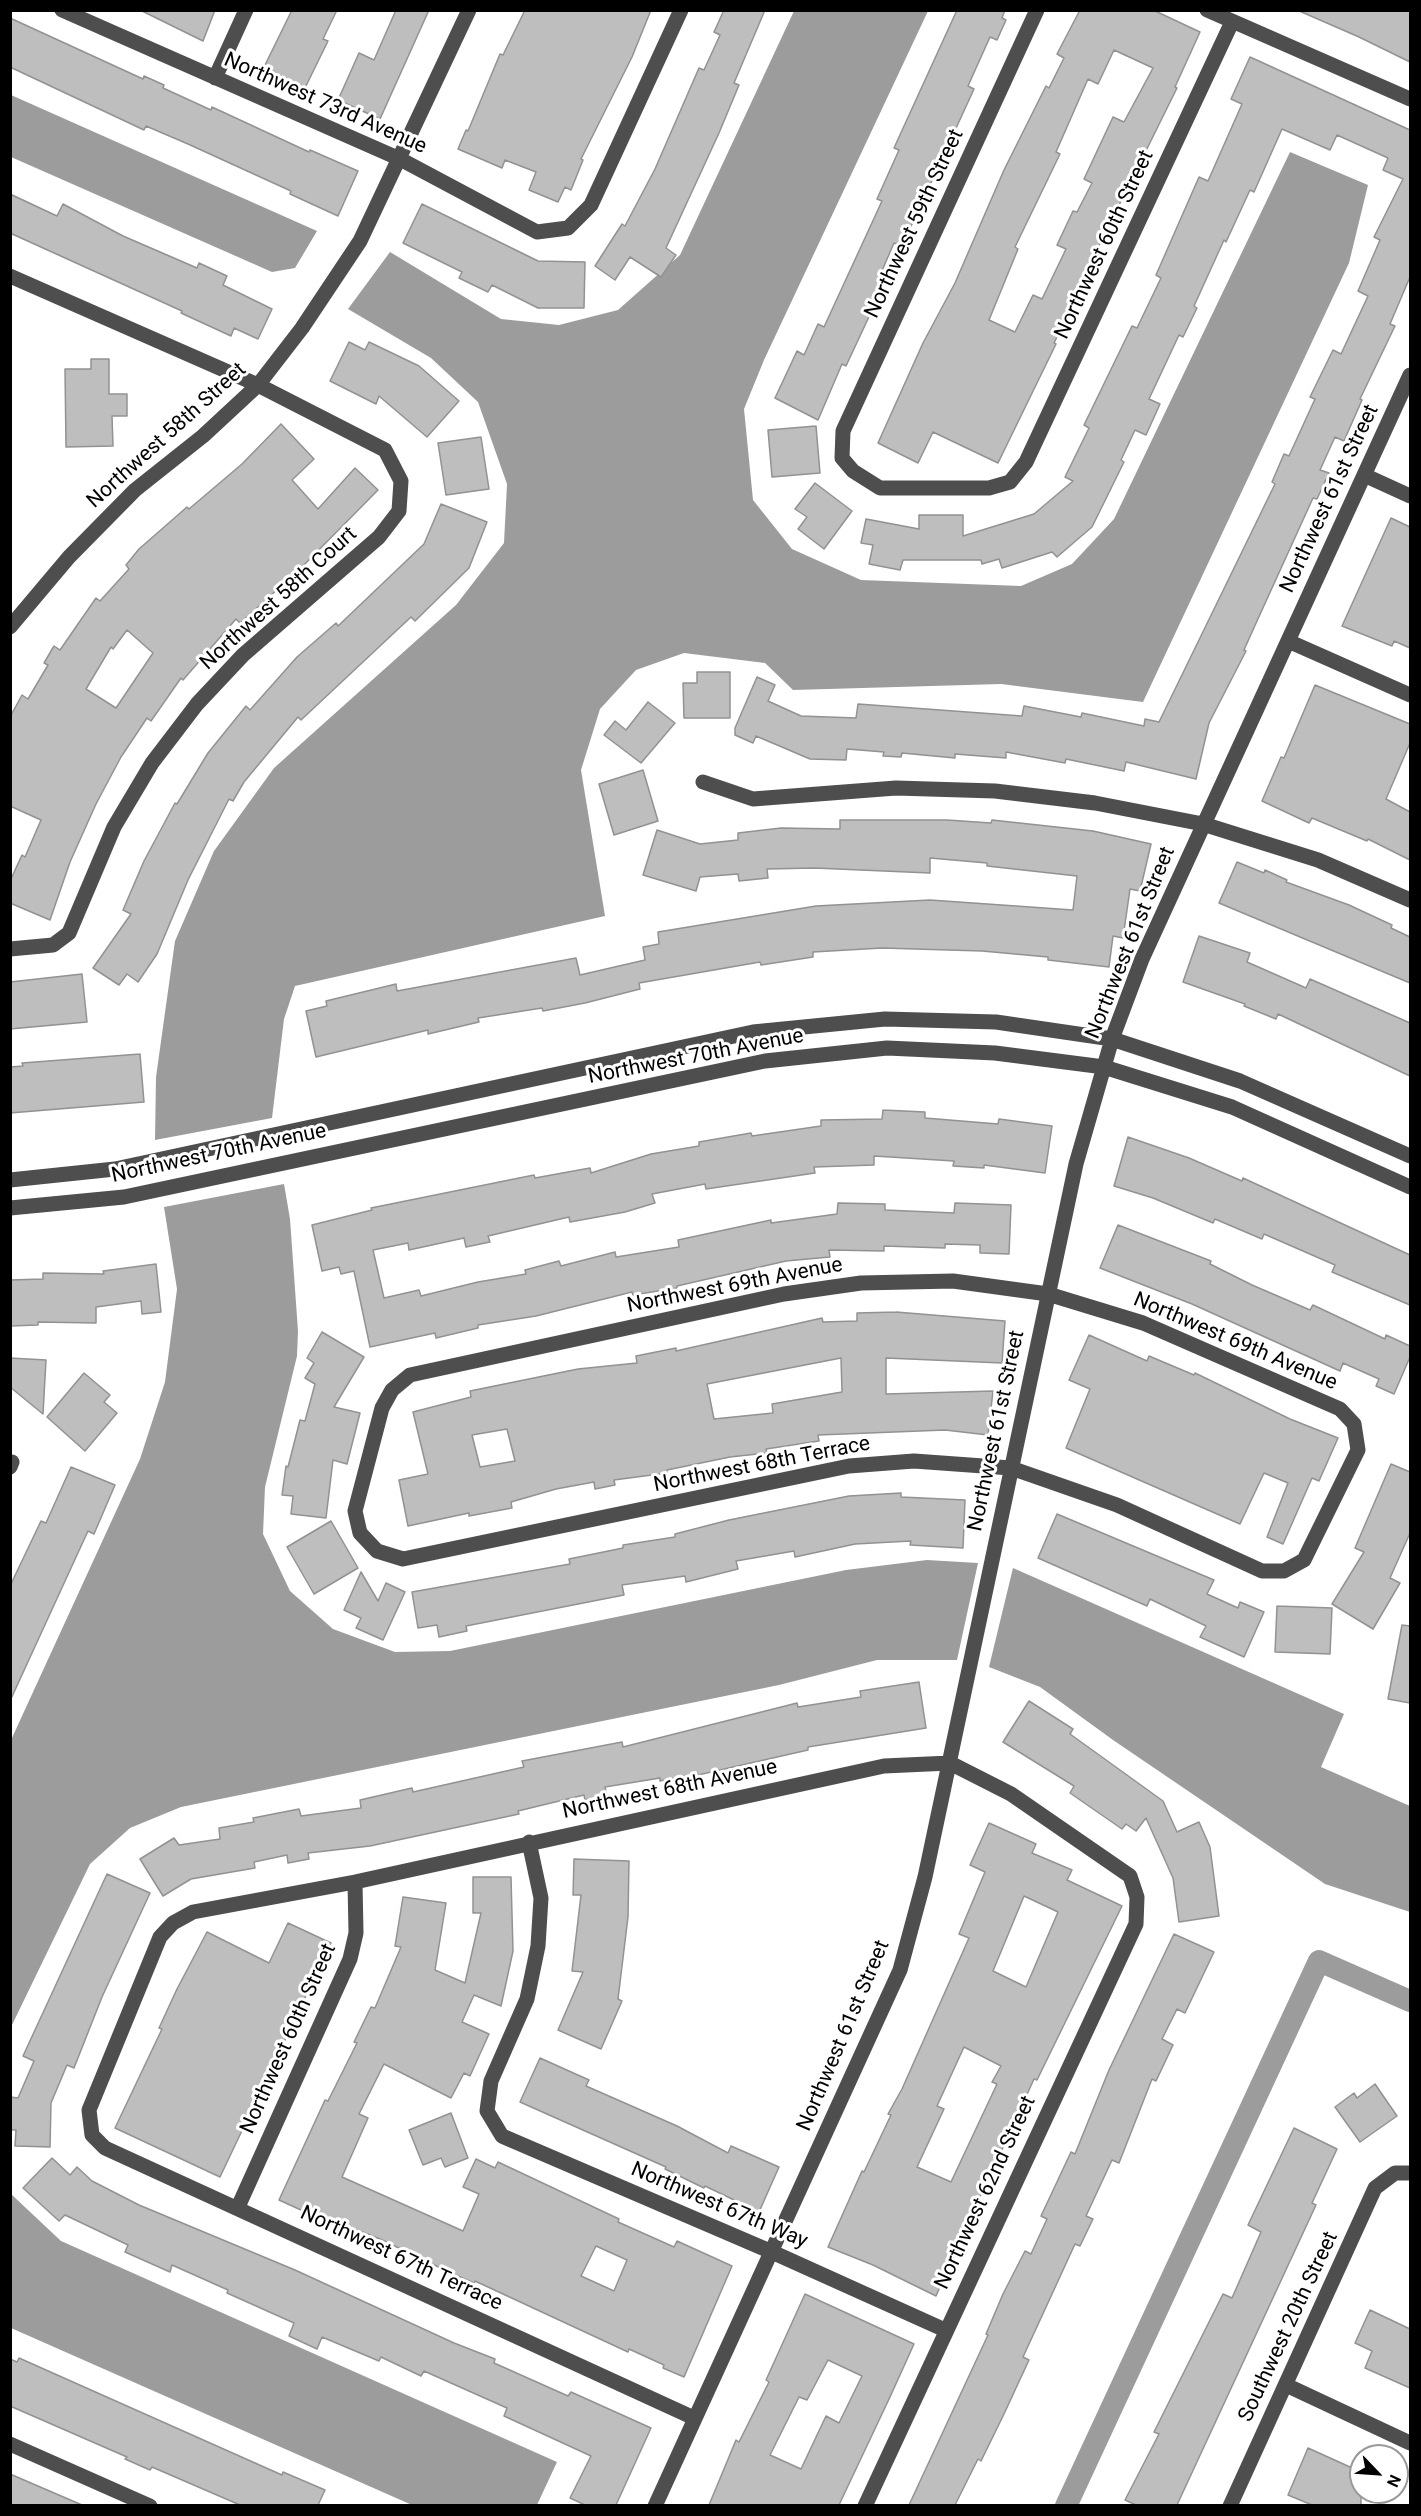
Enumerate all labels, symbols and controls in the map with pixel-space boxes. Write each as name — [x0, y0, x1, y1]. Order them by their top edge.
street label: Northwest 73rd Avenue — [220, 48, 430, 160]
street label: Northwest 59th Street — [860, 126, 970, 322]
street label: Northwest 60th Street — [1050, 147, 1160, 343]
street label: Northwest 58th Street — [82, 358, 252, 514]
street label: Northwest 61st Street — [1275, 401, 1385, 597]
street label: Northwest 58th Court — [196, 522, 362, 676]
street label: Northwest 61st Street — [1081, 843, 1181, 1043]
street label: Northwest 70th Avenue — [586, 1024, 806, 1090]
street label: Northwest 70th Avenue — [109, 1119, 329, 1189]
street label: Northwest 69th Avenue — [625, 1253, 845, 1319]
street label: Northwest 69th Avenue — [1129, 1288, 1341, 1396]
street label: Northwest 61st Street — [963, 1328, 1031, 1534]
street label: Northwest 68th Terrace — [652, 1432, 872, 1498]
street label: Northwest 68th Avenue — [560, 1755, 780, 1825]
street label: Northwest 61st Street — [792, 1937, 896, 2135]
street label: Northwest 60th Street — [236, 1940, 342, 2138]
street label: Northwest 62nd Street — [930, 2092, 1042, 2294]
street label: Northwest 67th Way — [627, 2157, 811, 2255]
street label: Northwest 67th Terrace — [296, 2201, 506, 2317]
street label: Southwest 20th Street — [1234, 2228, 1344, 2426]
north arrow — [1349, 2444, 1409, 2504]
text: N — [1383, 2472, 1405, 2490]

